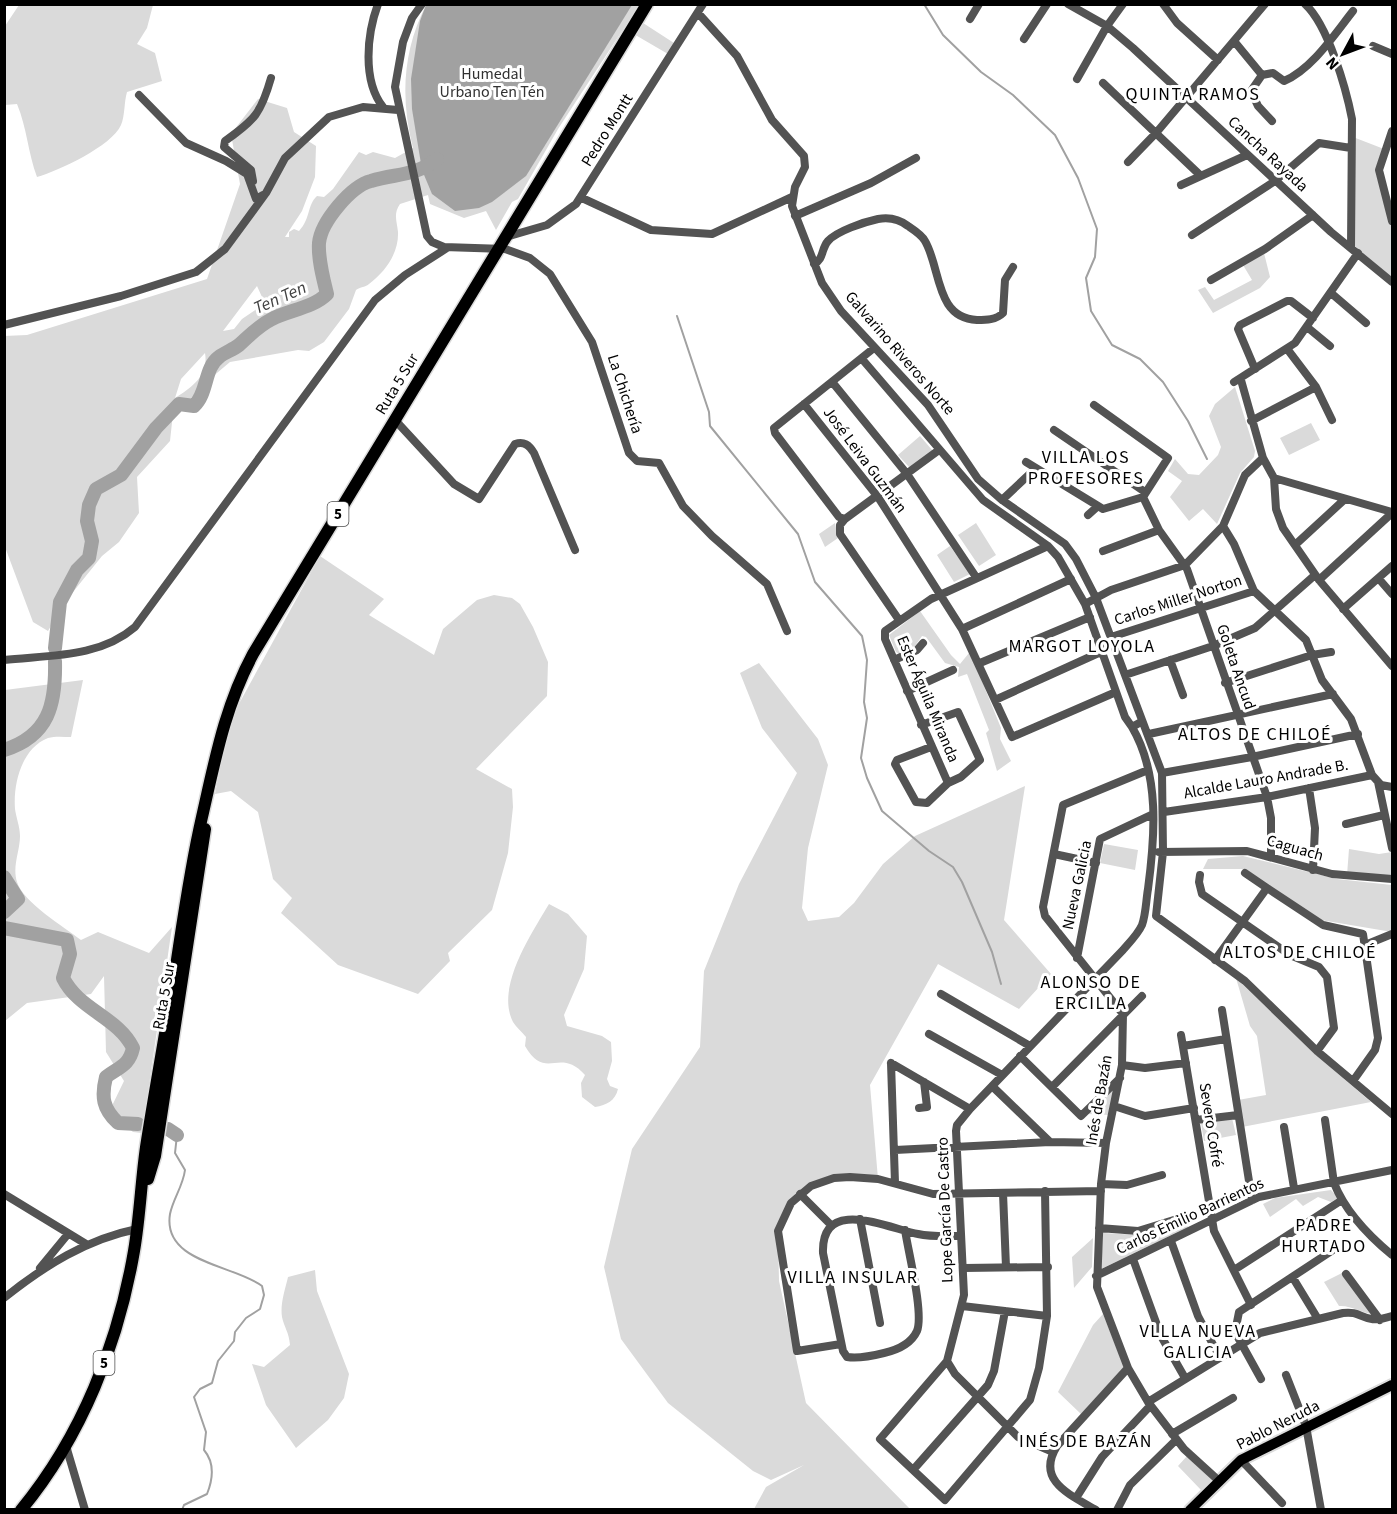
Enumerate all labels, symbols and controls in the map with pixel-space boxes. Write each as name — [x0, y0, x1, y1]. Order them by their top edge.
north arrow — [1313, 24, 1373, 84]
text: N — [1321, 52, 1344, 74]
park label: Humedal Urbano Ten Tén — [440, 63, 544, 103]
district label: QUINTA RAMOS — [1126, 82, 1260, 107]
street label: Pedro Montt — [576, 89, 638, 171]
street label: Cancha Rayada — [1223, 111, 1313, 197]
water label: Ten Ten — [250, 275, 310, 321]
street label: Galvarino Riveros Norte — [840, 286, 960, 420]
street label: Ruta 5 Sur — [370, 349, 424, 419]
street label: La Chichería — [602, 351, 648, 437]
street label: José Leiva Guzmán — [818, 402, 912, 518]
district label: VILLA LOS PROFESORES — [1028, 445, 1144, 491]
road number: 5 — [328, 502, 348, 526]
street label: Carlos Miller Norton — [1111, 569, 1245, 631]
street label: Goleta Ancud — [1211, 621, 1261, 713]
street label: Ester Águila Miranda — [891, 632, 965, 766]
district label: MARGOT LOYOLA — [1008, 634, 1156, 659]
district label: ALTOS DE CHILOÉ — [1178, 722, 1332, 747]
street label: Alcalde Lauro Andrade B. — [1182, 754, 1350, 804]
street label: Caguach — [1264, 829, 1326, 867]
street label: Nueva Galicia — [1057, 838, 1097, 932]
district label: ALTOS DE CHILOÉ — [1223, 940, 1377, 965]
street label: Ruta 5 Sur — [147, 960, 181, 1031]
district label: ALONSO DE ERCILLA — [1041, 970, 1141, 1016]
street label: Inés de Bazán — [1080, 1053, 1118, 1147]
street label: Severo Cofré — [1193, 1081, 1229, 1169]
street label: Lope García De Castro — [931, 1137, 959, 1283]
street label: Carlos Emilio Barrientos — [1113, 1172, 1268, 1260]
district label: PADRE HURTADO — [1281, 1213, 1367, 1259]
district label: VILLA INSULAR — [788, 1265, 918, 1290]
district label: VLLLA NUEVA GALICIA — [1140, 1319, 1256, 1365]
road number: 5 — [94, 1351, 114, 1375]
street label: Pablo Neruda — [1233, 1395, 1323, 1455]
district label: INÉS DE BAZÁN — [1019, 1429, 1153, 1454]

